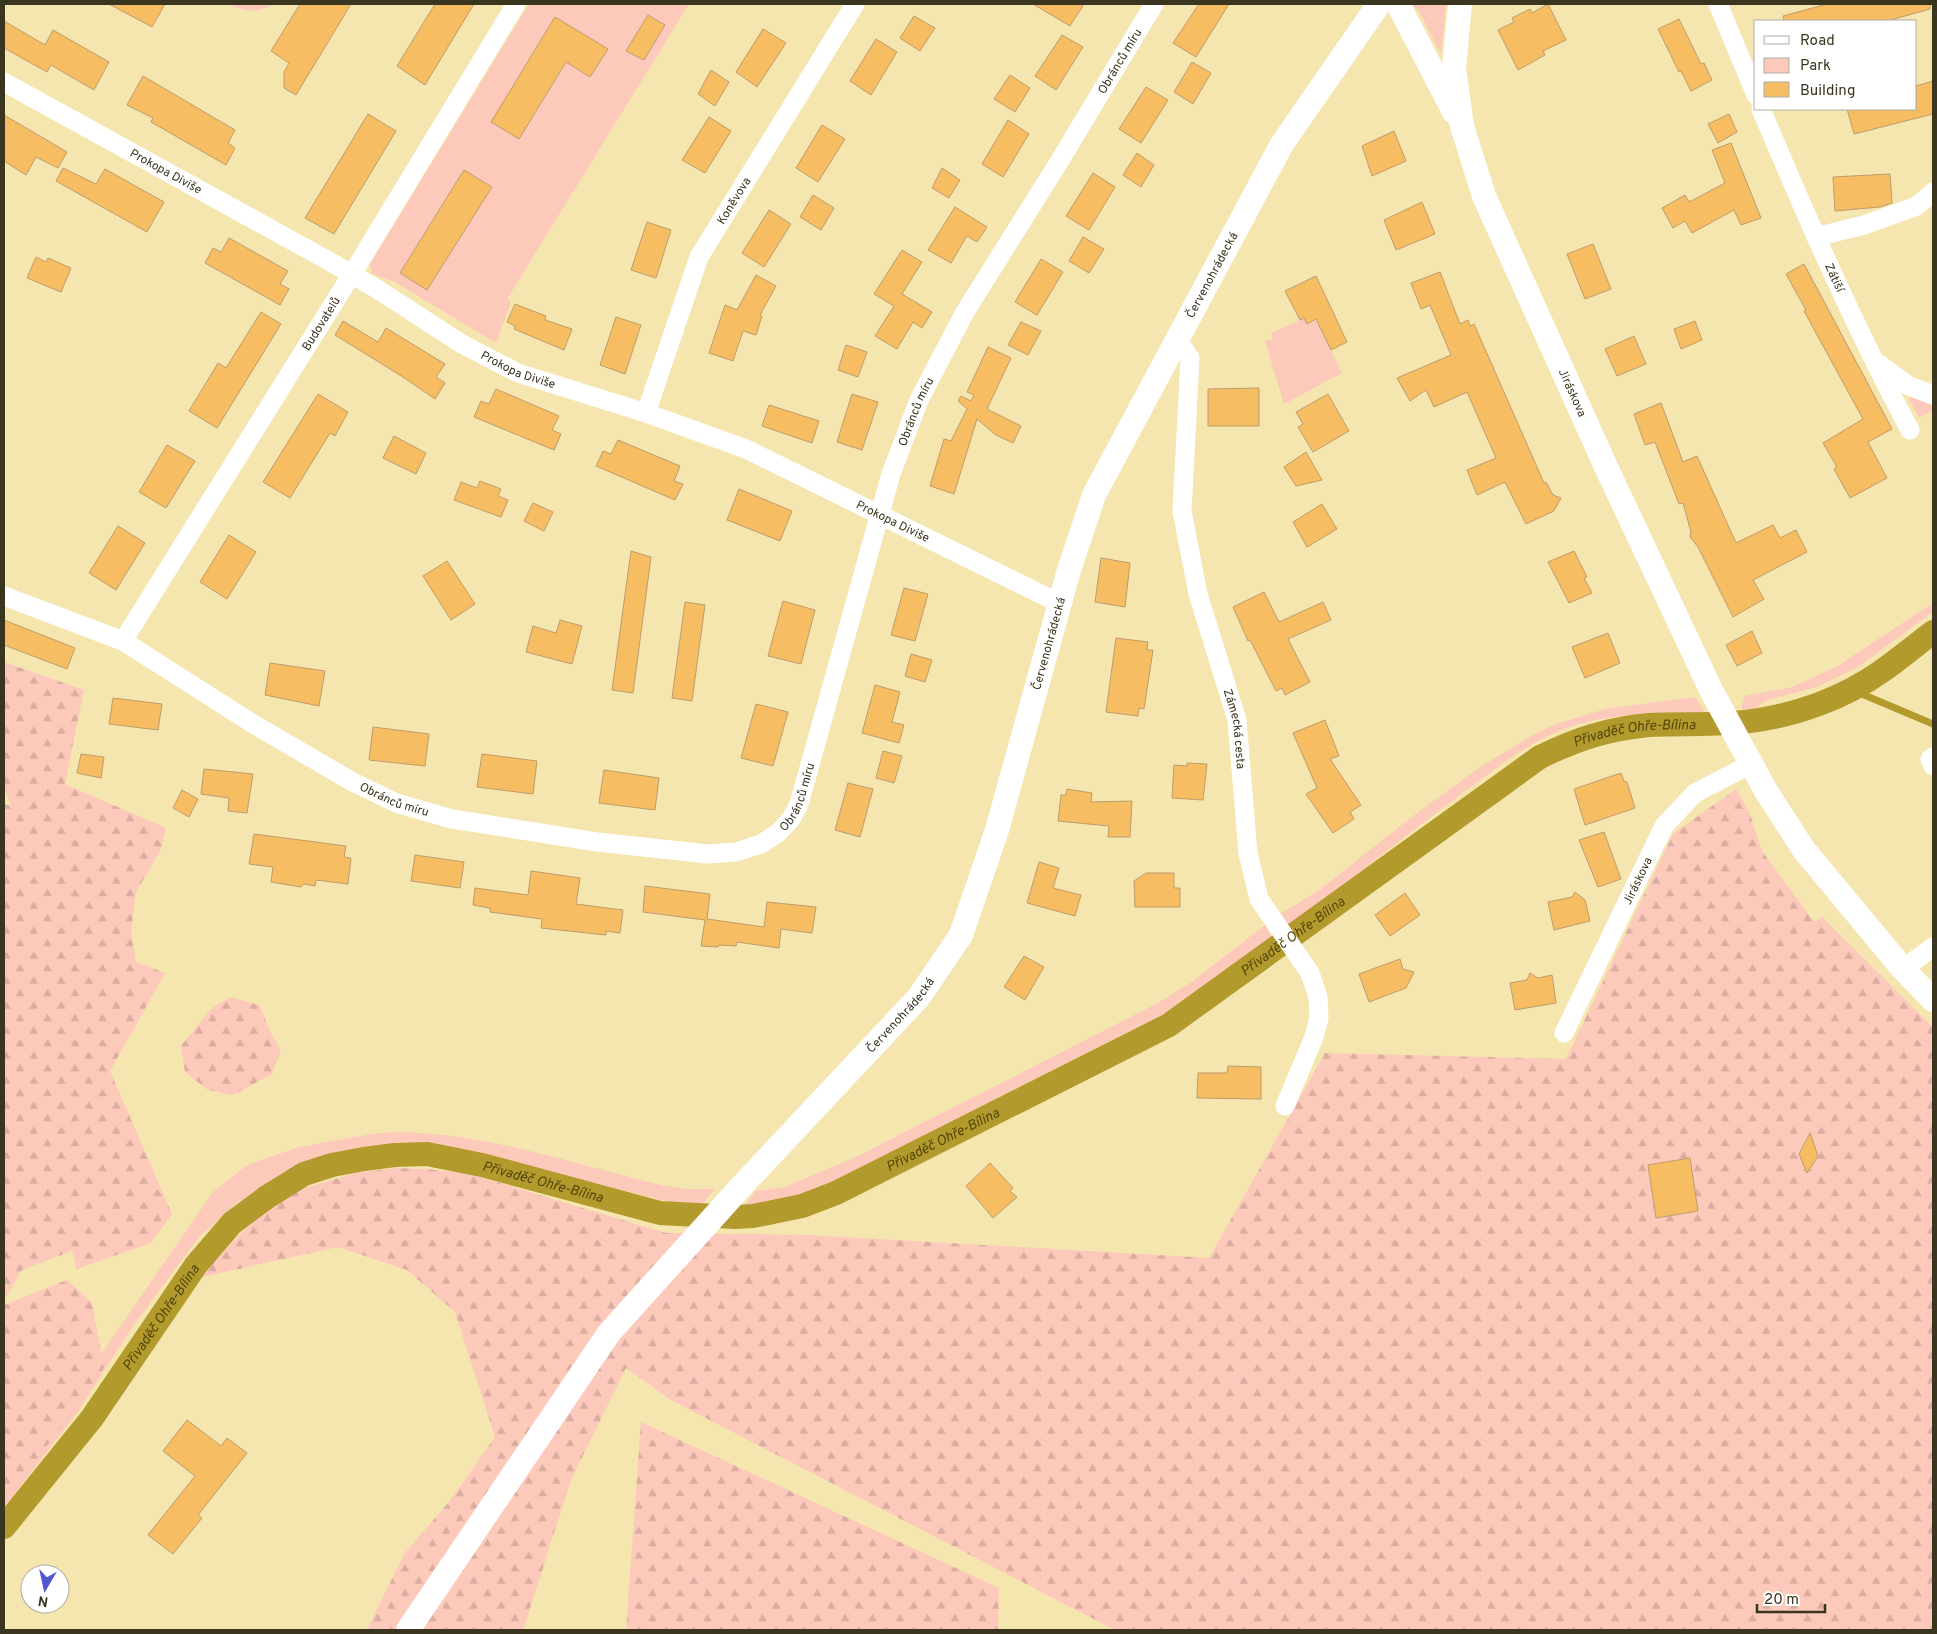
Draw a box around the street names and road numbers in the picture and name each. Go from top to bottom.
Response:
street label: Obránců míru [1095,26,1146,97]
street label: Prokopa Diviše [127,146,204,198]
street label: Koněvova [714,175,755,228]
street label: Červenohrádecká [1183,230,1242,321]
street label: Zátiší [1820,261,1848,296]
street label: Budovatelů [299,294,345,354]
street label: Prokopa Diviše [478,348,557,393]
street label: Jiráskova [1554,367,1589,420]
street label: Obránců míru [895,375,938,449]
street label: Prokopa Diviše [853,497,932,547]
street label: Červenohrádecká [1029,596,1070,692]
street label: Zámecká cesta [1219,687,1248,770]
street label: Obránců míru [776,761,819,835]
street label: Obránců míru [356,779,430,821]
street label: Jiráskova [1620,855,1657,908]
street label: Červenohrádecká [864,975,939,1057]

